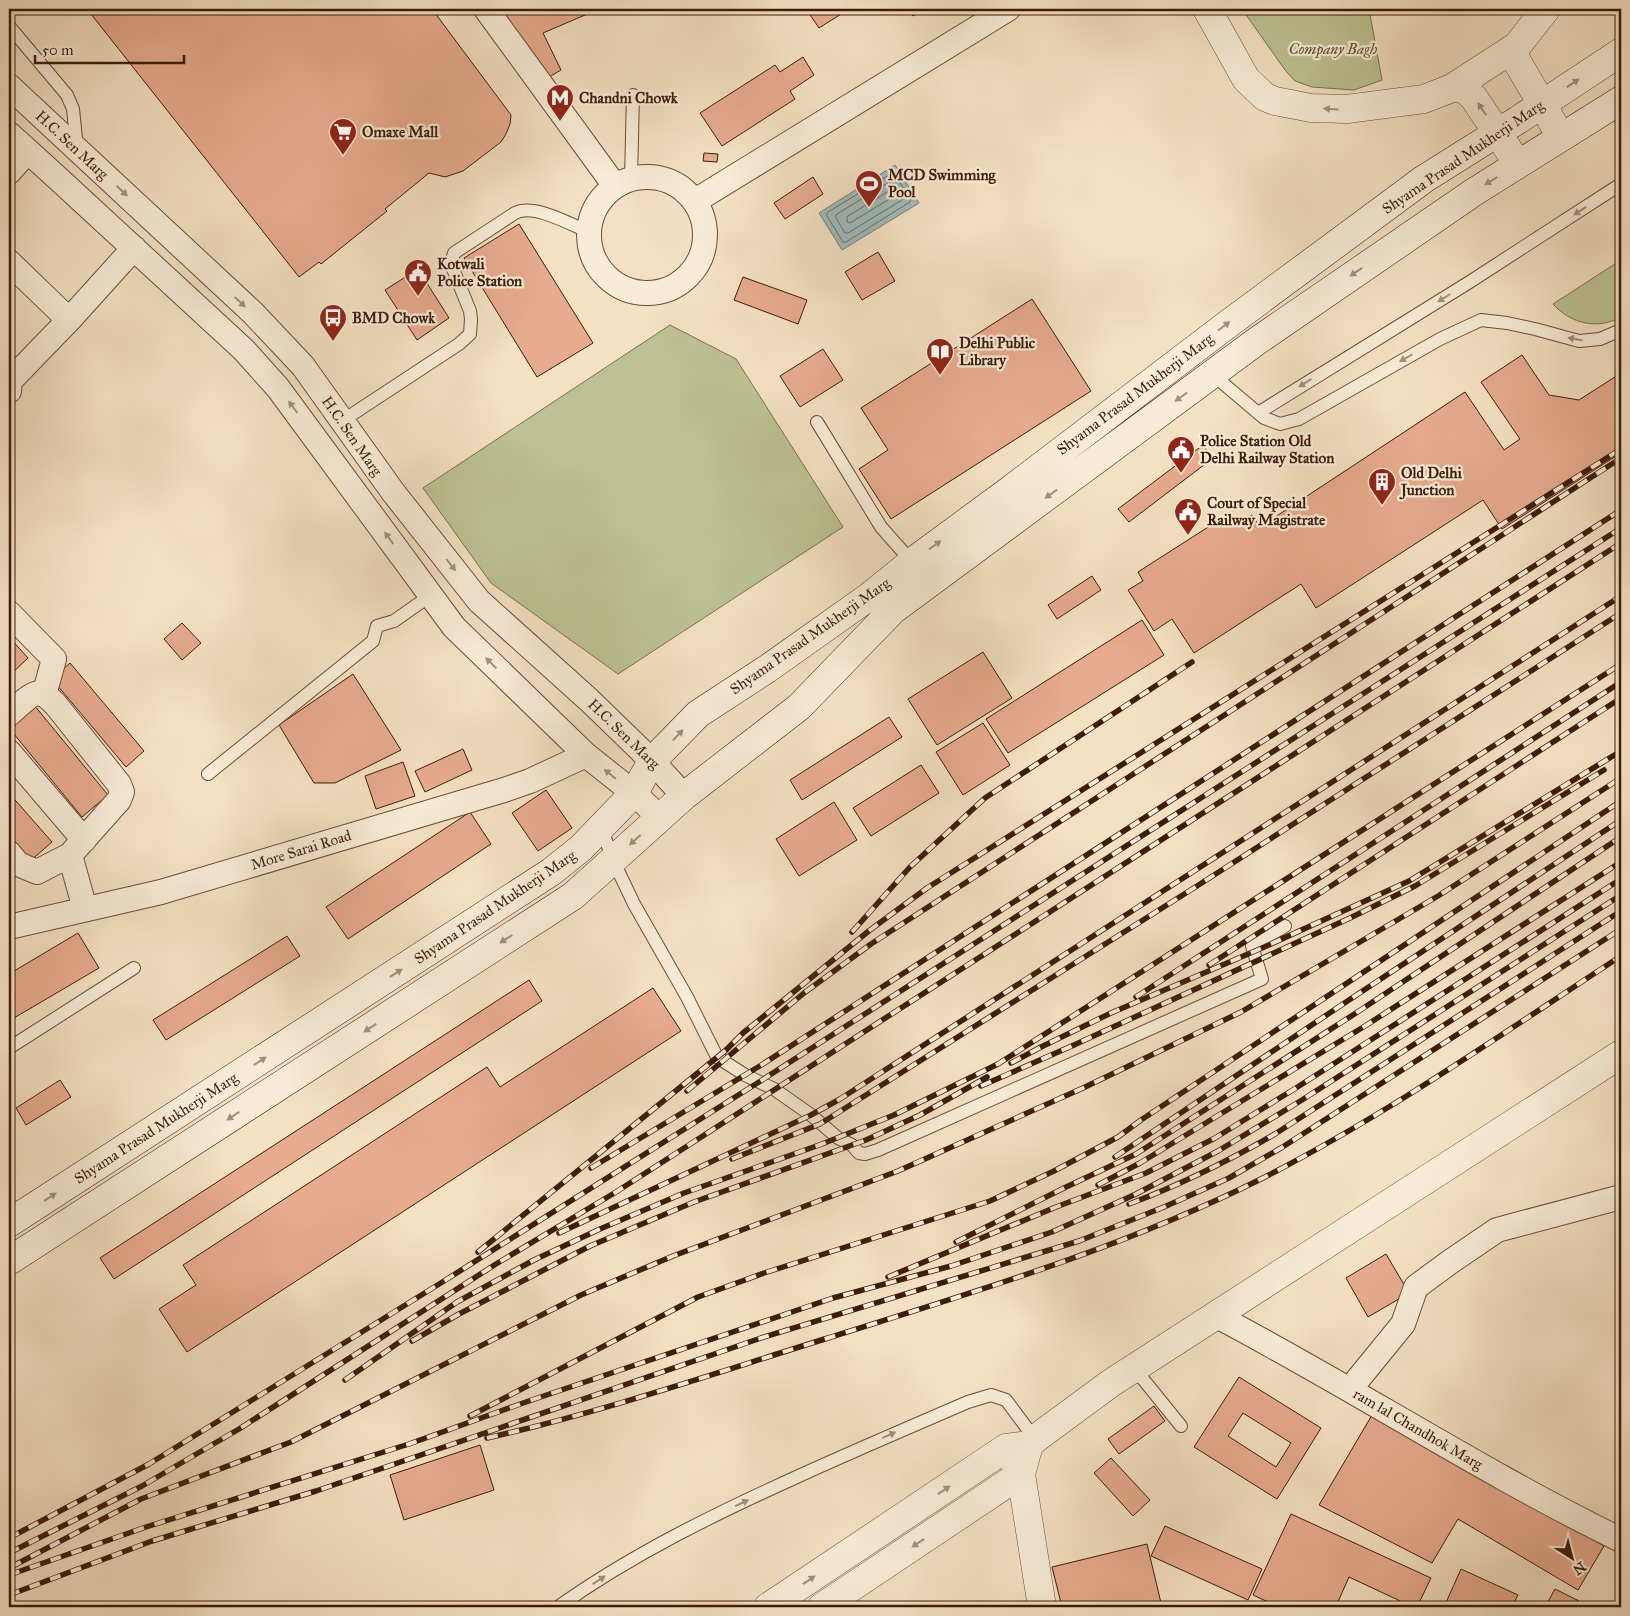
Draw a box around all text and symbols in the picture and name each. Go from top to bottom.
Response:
scale bar [35,32,184,64]
park label: Company Bagh [1289,40,1378,59]
text: 50 m [42,41,74,59]
one-way arrow [1566,78,1579,88]
metro station icon: Chandni Chowk [545,83,575,122]
place label: Chandni Chowk [579,89,679,107]
street label: Shyama Prasad Mukherji Marg [1379,96,1548,218]
one-way arrow [1477,102,1487,116]
one-way arrow [1323,104,1339,112]
street label: H.C. Sen Marg [32,107,113,184]
supermarket icon: Omaxe Mall [328,117,358,156]
place label: Omaxe Mall [362,123,439,141]
place label: MCD Swimming Pool [888,166,997,201]
sports icon: MCD Swimming Pool [854,169,884,208]
one-way arrow [1484,177,1498,186]
one-way arrow [115,185,127,197]
one-way arrow [1574,206,1587,215]
place label: Kotwali Police Station [437,255,523,290]
public building icon: Kotwali Police Station [403,258,433,297]
one-way arrow [1350,267,1363,277]
one-way arrow [1437,294,1450,303]
one-way arrow [234,296,246,308]
bus stop icon: BMD Chowk [318,303,348,342]
place label: BMD Chowk [352,309,436,327]
one-way arrow [1217,321,1230,332]
street label: Shyama Prasad Mukherji Marg [1053,329,1218,459]
place label: Delhi Public Library [959,334,1036,370]
one-way arrow [1566,334,1582,342]
library icon: Delhi Public Library [925,337,955,376]
one-way arrow [1400,353,1413,362]
one-way arrow [1299,379,1312,388]
one-way arrow [1174,392,1188,402]
street label: H.C. Sen Marg [318,393,387,480]
one-way arrow [288,400,298,414]
place label: Police Station Old Delhi Railway Station [1200,432,1335,468]
public building icon: Police Station Old Delhi Railway Station [1166,435,1196,474]
place label: Old Delhi Junction [1399,464,1463,500]
building icon: Old Delhi Junction [1367,467,1397,506]
one-way arrow [1045,488,1058,499]
place label: Court of Special Railway Magistrate [1207,494,1326,530]
public building icon: Court of Special Railway Magistrate [1173,497,1203,536]
one-way arrow [384,531,394,545]
one-way arrow [928,540,942,550]
one-way arrow [445,558,456,571]
street label: Shyama Prasad Mukherji Marg [727,573,894,698]
one-way arrow [486,657,498,669]
street label: H.C. Sen Marg [584,695,664,773]
one-way arrow [672,729,684,741]
one-way arrow [604,768,617,779]
street label: More Sarai Road [249,826,354,874]
one-way arrow [628,835,641,846]
street label: Shyama Prasad Mukherji Marg [411,846,580,968]
one-way arrow [500,934,513,944]
one-way arrow [389,968,403,977]
one-way arrow [363,1023,376,1032]
one-way arrow [253,1056,266,1066]
street label: Shyama Prasad Mukherji Marg [71,1068,242,1188]
one-way arrow [227,1111,240,1121]
one-way arrow [43,1192,56,1201]
street label: ram lal Chandhok Marg [1350,1385,1487,1474]
one-way arrow [882,1431,896,1439]
one-way arrow [937,1485,951,1494]
one-way arrow [735,1498,749,1506]
north arrow [1548,1534,1598,1584]
one-way arrow [912,1538,925,1548]
text: N [1569,1558,1589,1579]
one-way arrow [802,1575,816,1585]
one-way arrow [592,1576,606,1585]

